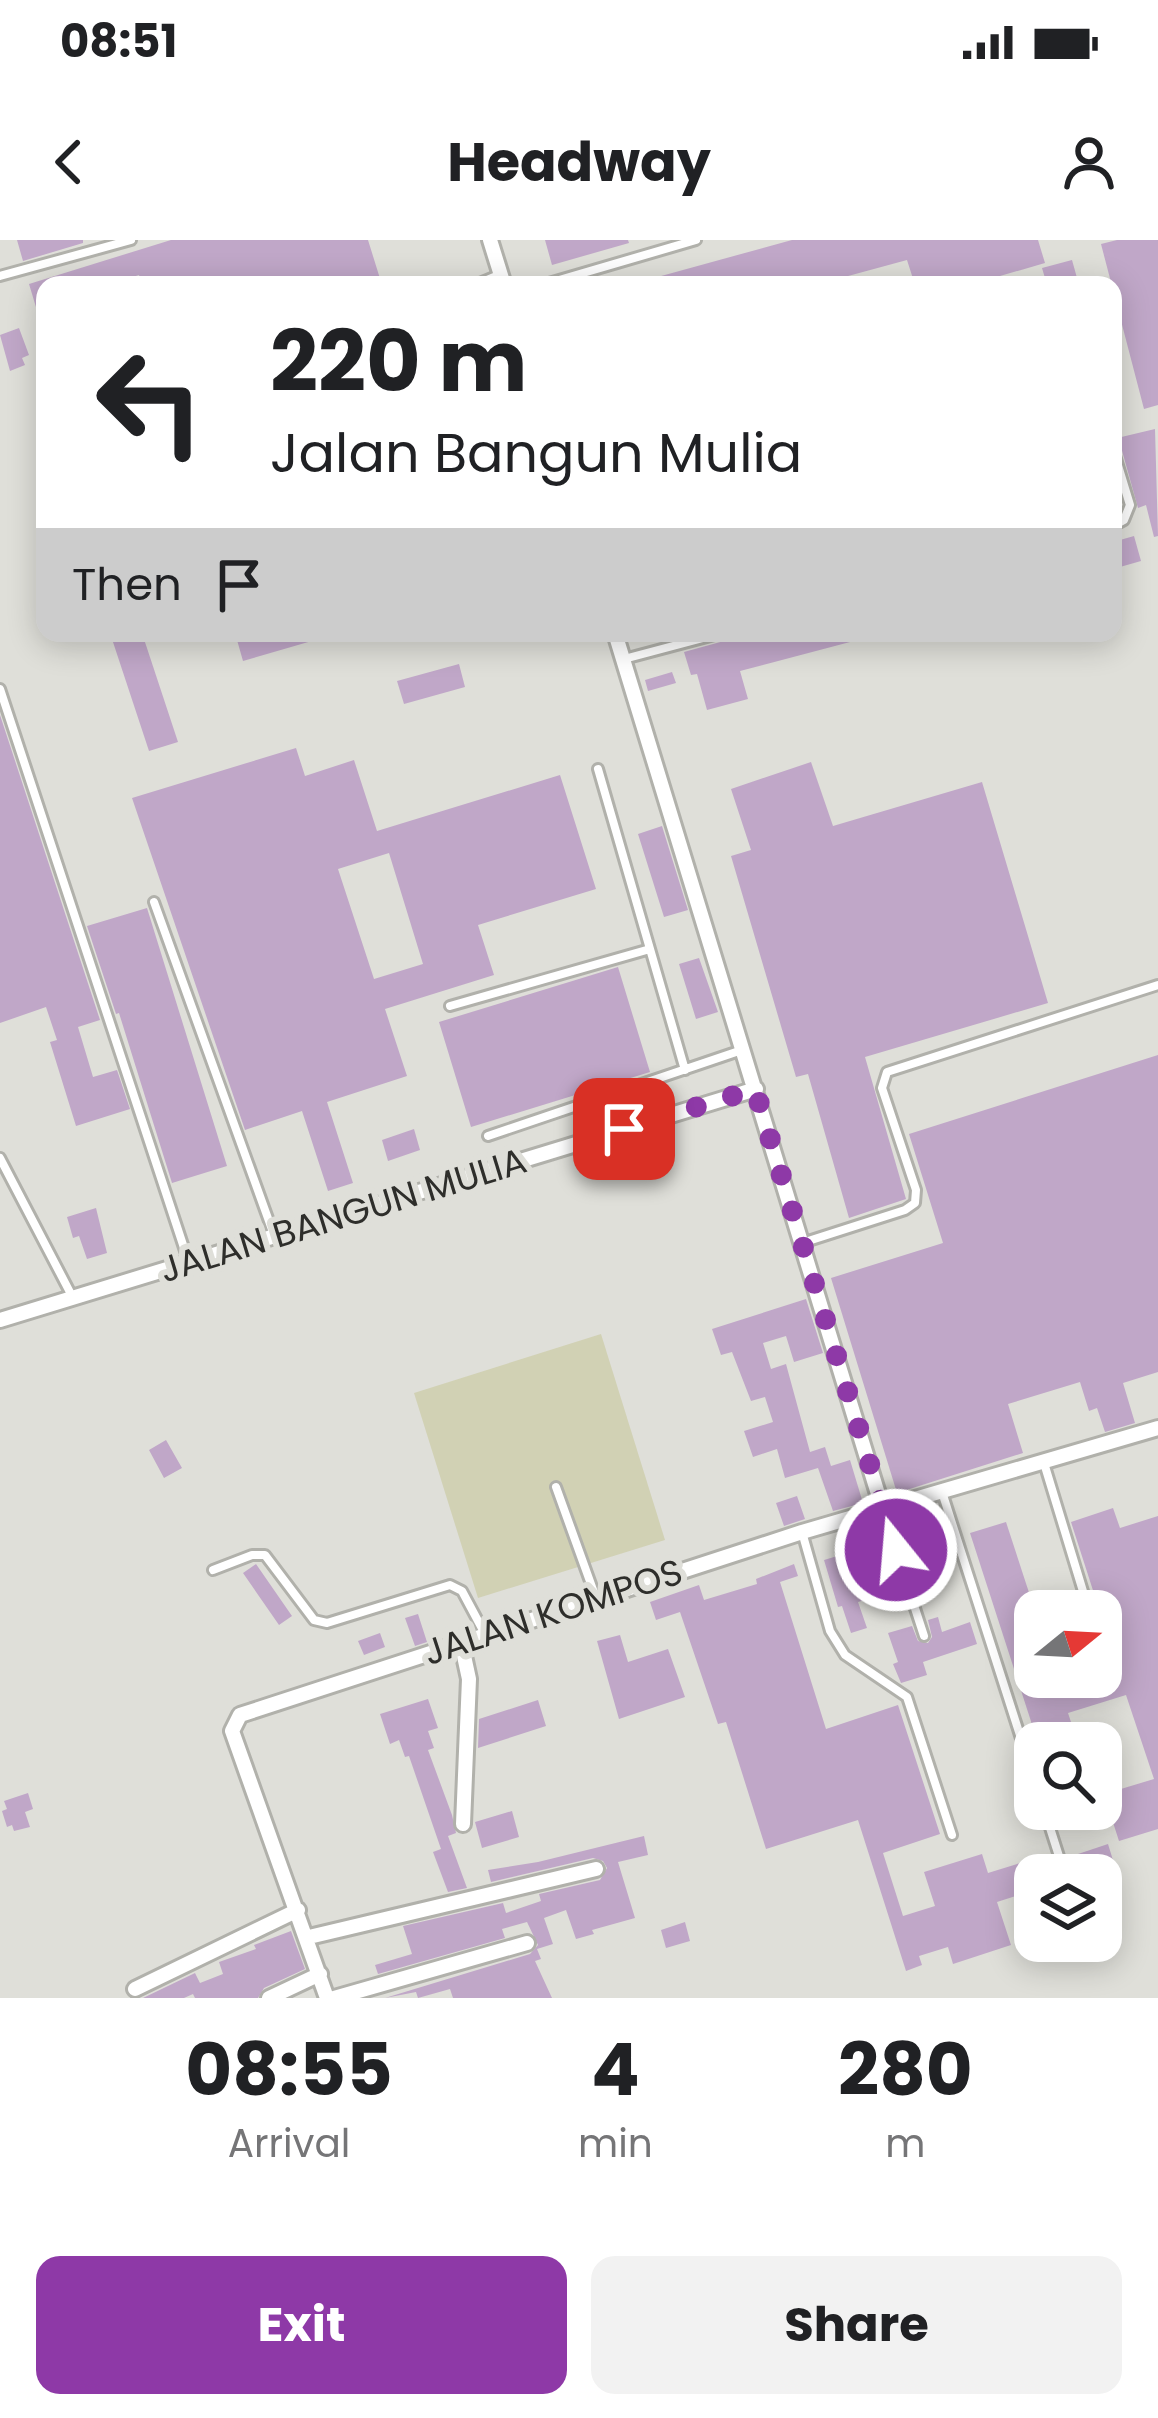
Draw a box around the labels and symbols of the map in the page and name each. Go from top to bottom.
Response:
pin [573,1078,675,1180]
street label: JALAN BANGUN MULIA [153,1135,533,1295]
position arrow [833,1487,959,1613]
street label: JALAN KOMPOS [417,1546,689,1678]
north arrow [1014,1590,1122,1698]

